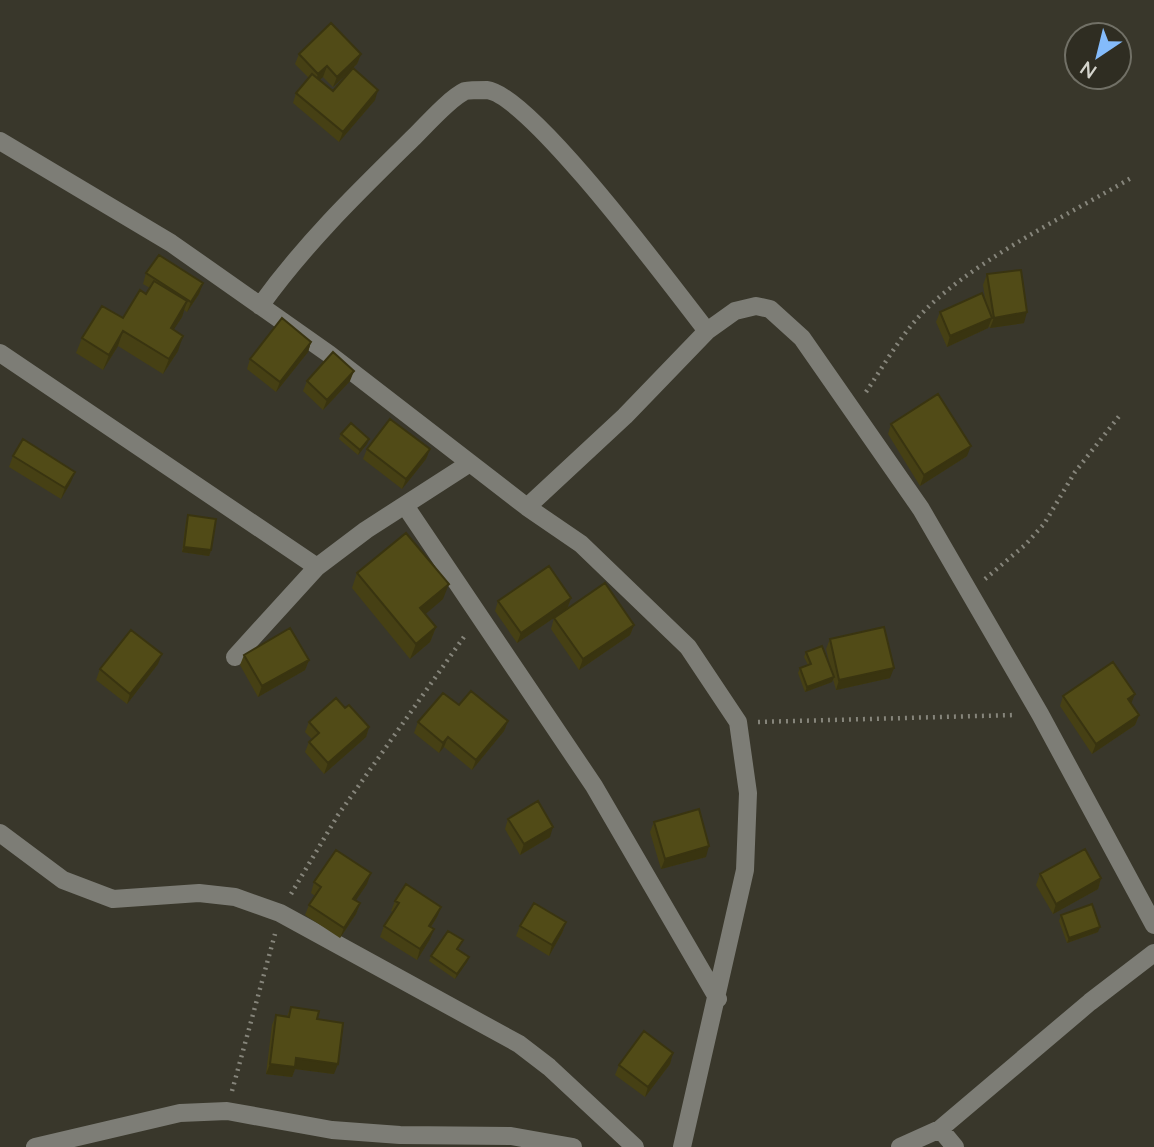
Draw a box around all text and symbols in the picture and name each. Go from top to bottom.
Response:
north arrow [1063,21,1133,91]
text: N [1075,57,1101,84]

